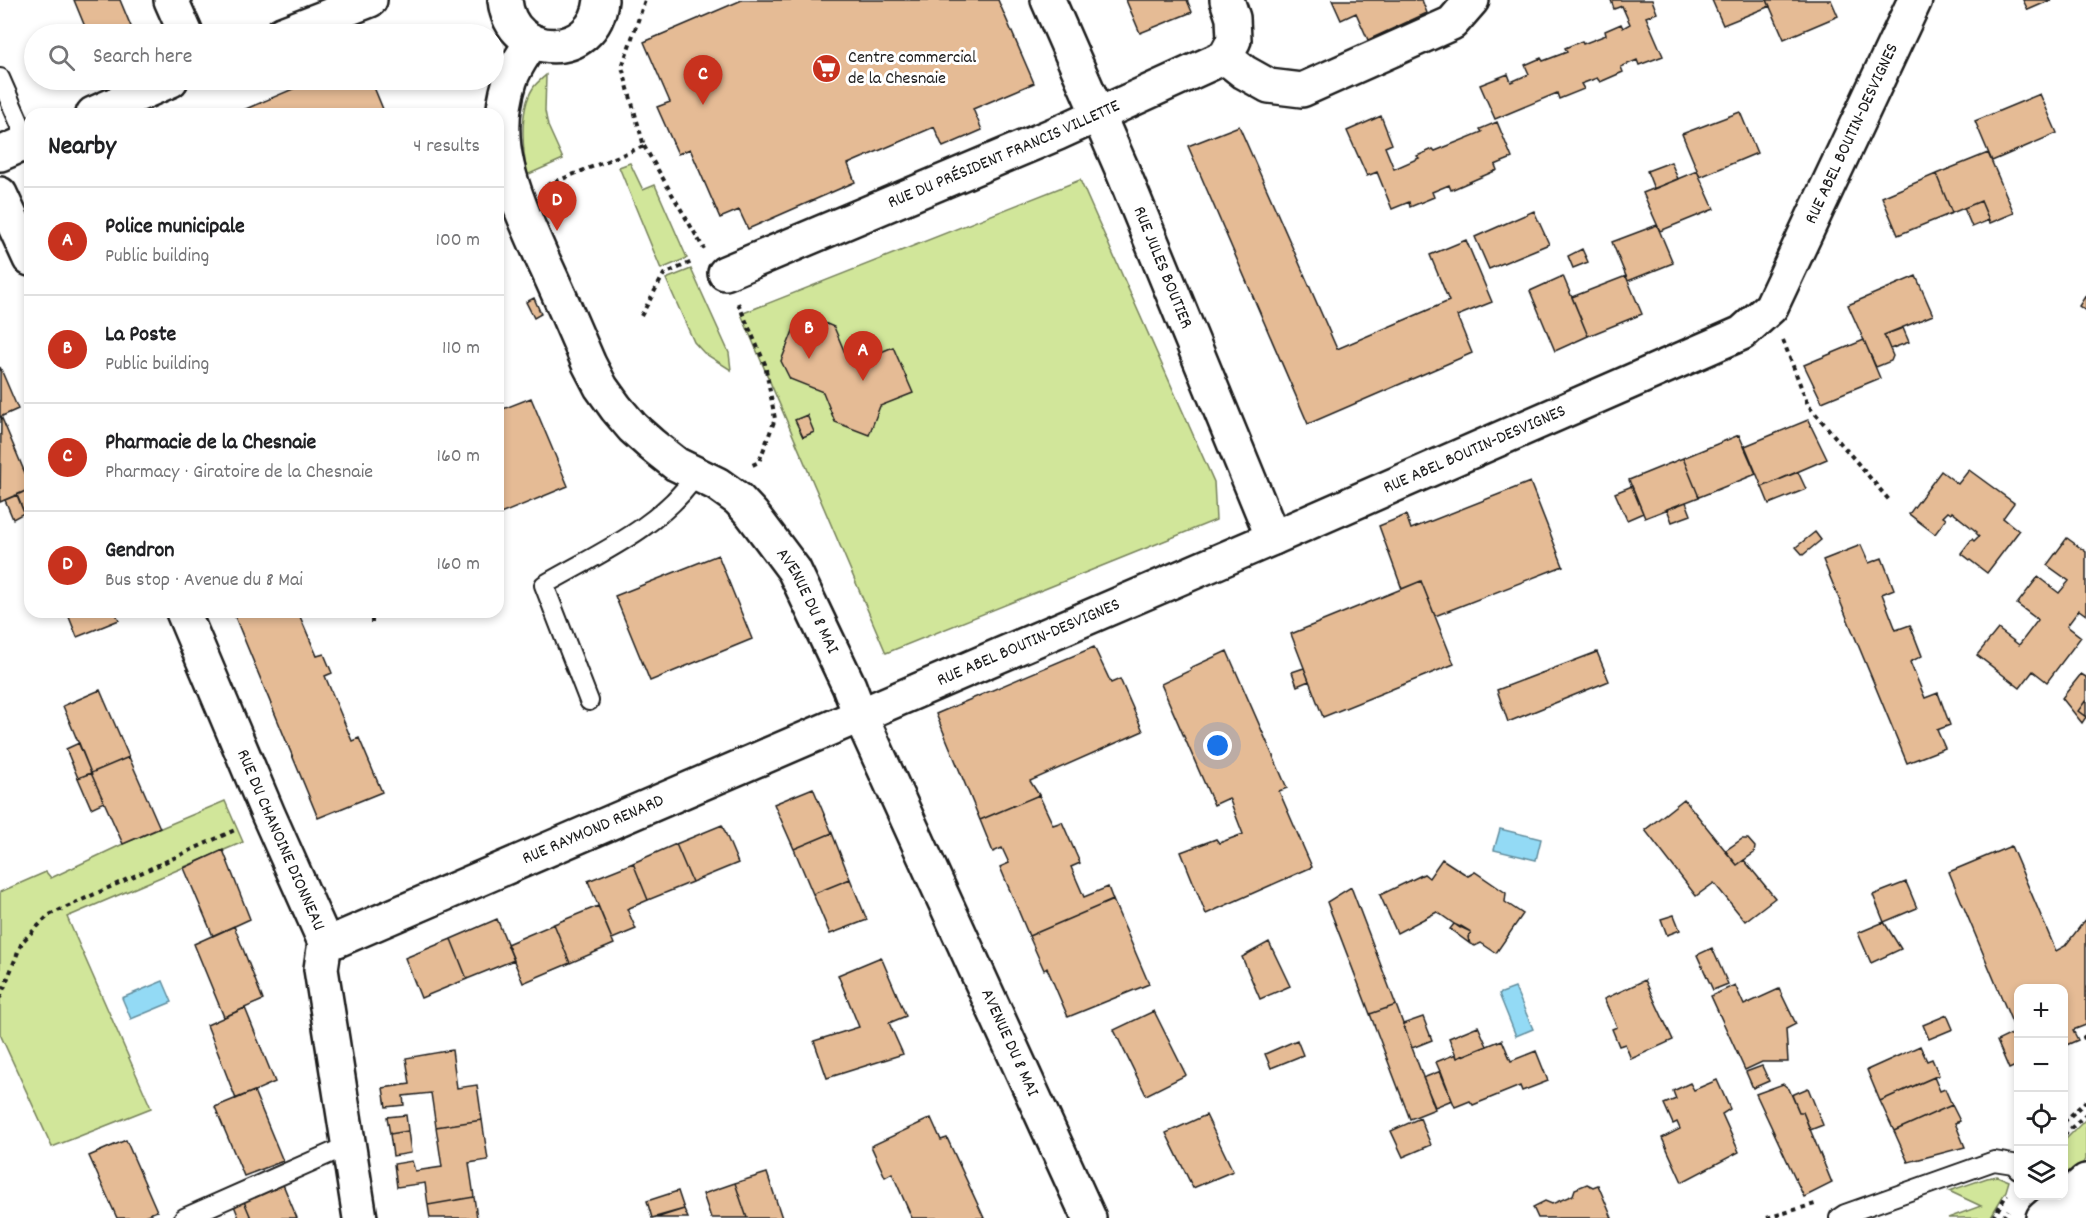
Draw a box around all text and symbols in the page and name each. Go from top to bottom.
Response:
search box [24,24,504,90]
street label: RUE ABEL BOUTIN-DESVIGNES [1799,39,1905,228]
icon: search [45,41,78,74]
text: Search here [93,42,192,73]
place label: Centre commercial de la Chesnaie [848,46,977,92]
supermarket icon: Centre commercial de la Chesnaie [811,52,843,84]
pin: C [684,56,722,105]
street label: RUE DU PRÉSIDENT FRANCIS VILLETTE [884,94,1124,216]
text: Nearby [48,129,116,166]
text: 4 results [413,133,480,161]
pin: D [538,182,576,231]
street label: RUE JULES BOUTIER [1126,203,1198,333]
text: Police municipale [105,212,245,243]
text: A [62,227,73,255]
text: 100 m [436,227,480,255]
text: Public building [105,243,209,271]
pin: B [790,310,828,359]
text: La Poste [105,320,176,351]
pin: A [844,332,882,381]
text: B [63,335,72,363]
text: 110 m [442,335,480,363]
text: Public building [105,351,209,379]
street label: RUE ABEL BOUTIN-DESVIGNES [1379,399,1570,501]
text: Pharmacie de la Chesnaie [105,428,316,459]
text: C [63,443,72,471]
text: 160 m [437,443,480,471]
text: Pharmacy · Giratoire de la Chesnaie [105,459,373,487]
text: Gendron [105,536,174,567]
street label: AVENUE DU 8 MAI [769,543,845,659]
text: D [62,551,73,579]
text: 160 m [437,551,480,579]
text: Bus stop · Avenue du 8 Mai [105,567,303,595]
street label: RUE ABEL BOUTIN-DESVIGNES [933,593,1124,693]
your location [1203,731,1232,760]
street label: RUE DU CHANOINE DIONNEAU [230,746,331,935]
street label: RUE RAYMOND RENARD [518,788,668,871]
map controls [2014,984,2068,1200]
button: + [2014,984,2068,1038]
street label: AVENUE DU 8 MAI [974,985,1045,1101]
button: − [2014,1038,2068,1092]
button: locate [2014,1092,2068,1146]
button: layers [2014,1146,2068,1200]

